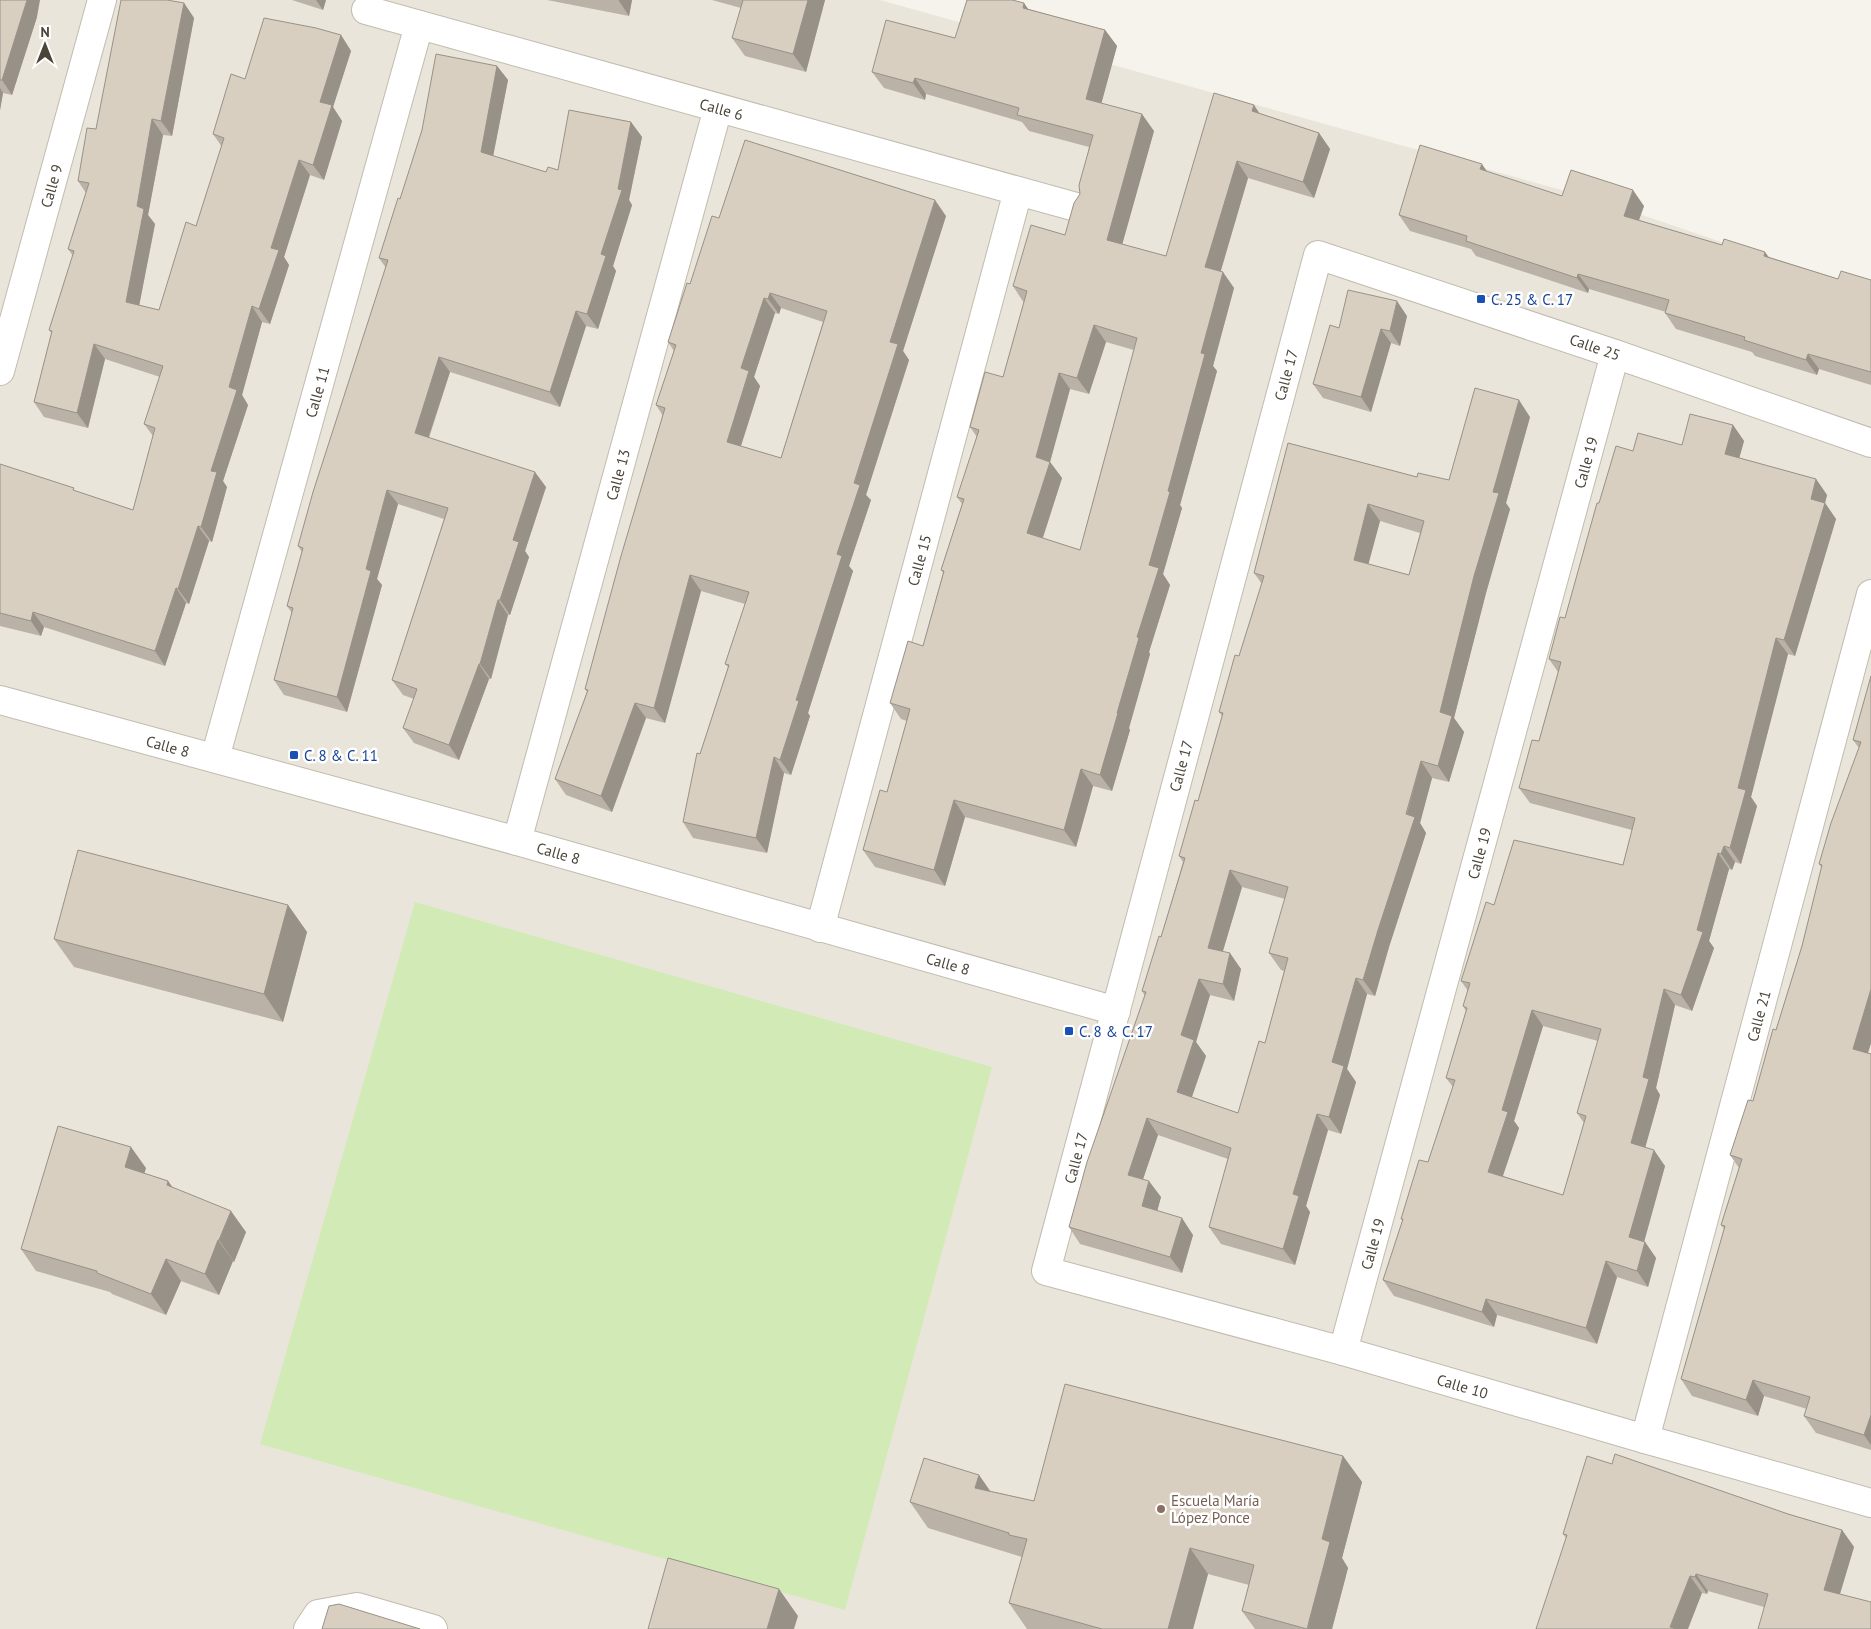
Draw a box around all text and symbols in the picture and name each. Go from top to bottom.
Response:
north arrow [20,20,70,70]
text: N [40,23,50,41]
street label: Calle 6 [698,94,745,124]
street label: Calle 9 [36,162,66,210]
place label: C. 25 & C. 17 [1491,290,1573,309]
marker: C. 25 & C. 17 [1475,293,1487,305]
street label: Calle 25 [1567,329,1623,365]
street label: Calle 17 [1270,347,1302,403]
street label: Calle 11 [301,364,333,420]
street label: Calle 19 [1569,435,1601,490]
street label: Calle 13 [601,447,634,502]
street label: Calle 15 [903,532,935,588]
street label: Calle 8 [144,731,192,761]
street label: Calle 17 [1165,738,1197,794]
place label: C. 8 & C. 11 [304,746,378,765]
marker: C. 8 & C. 11 [288,749,300,761]
street label: Calle 19 [1463,825,1495,881]
street label: Calle 8 [535,838,582,868]
street label: Calle 8 [924,948,972,979]
street label: Calle 21 [1742,988,1774,1044]
place label: C. 8 & C. 17 [1079,1022,1153,1041]
marker: C. 8 & C. 17 [1063,1025,1075,1037]
street label: Calle 17 [1060,1130,1092,1186]
street label: Calle 19 [1356,1216,1388,1272]
street label: Calle 10 [1435,1369,1490,1402]
place label: Escuela María López Ponce [1171,1491,1260,1527]
marker: Escuela María López Ponce [1155,1503,1167,1515]

